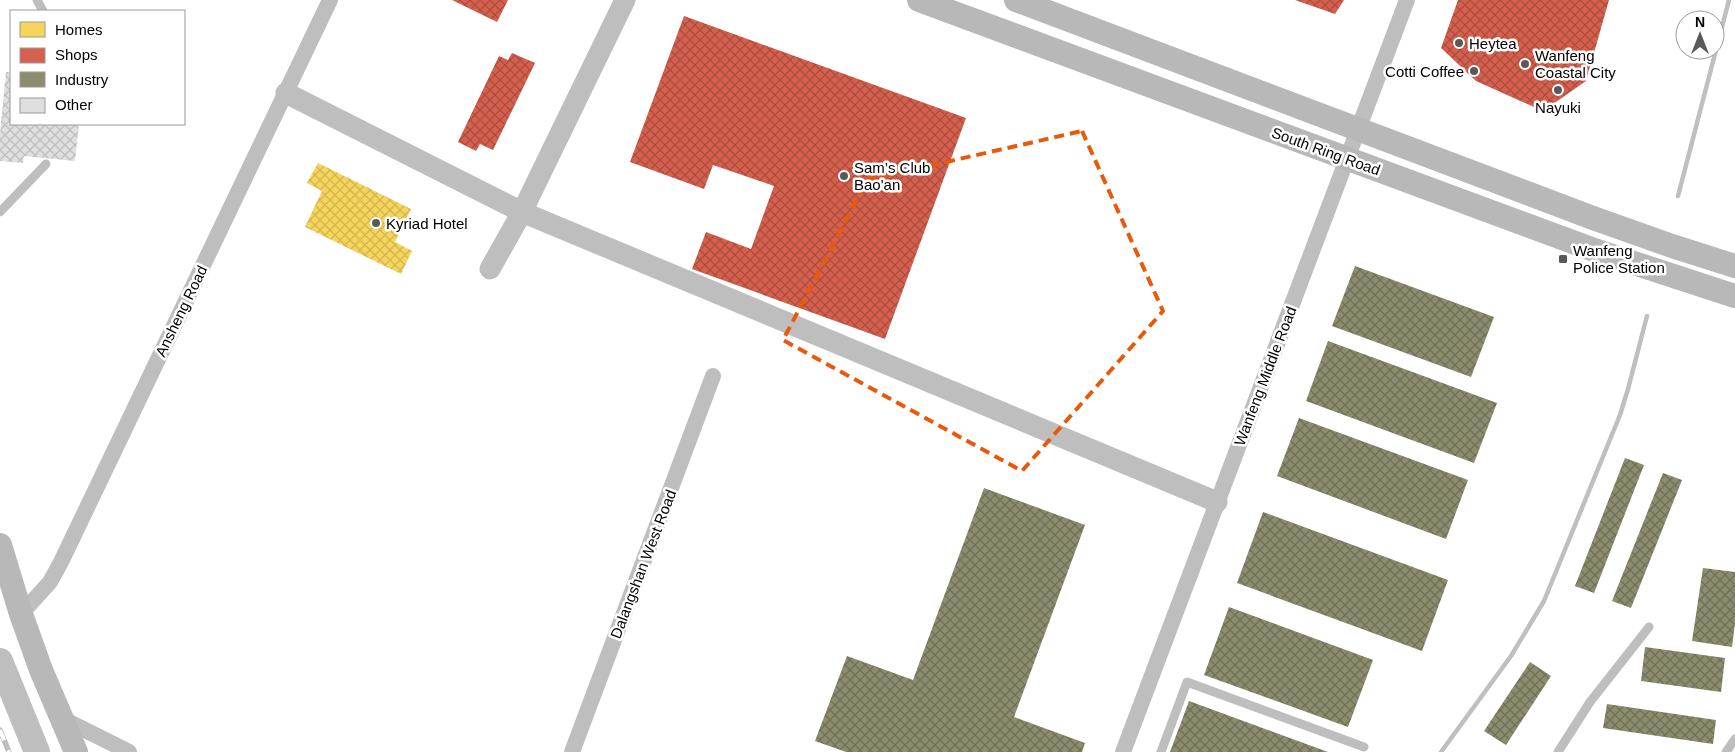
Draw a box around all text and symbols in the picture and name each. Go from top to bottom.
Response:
legend [10,10,185,125]
north arrow [1675,10,1725,60]
text: N [1695,14,1705,30]
text: Homes [55,21,103,38]
place label: Heytea [1469,35,1517,52]
marker: Heytea [1453,37,1465,49]
text: Shops [55,46,98,63]
place label: Wanfeng Coastal City [1535,47,1616,81]
marker: Wanfeng Coastal City [1519,58,1531,70]
place label: Cotti Coffee [1385,63,1464,80]
marker: Cotti Coffee [1468,65,1480,77]
text: Industry [55,71,109,88]
marker: Nayuki [1552,84,1564,96]
text: Other [55,96,93,113]
place label: Nayuki [1535,99,1581,116]
street label: South Ring Road [1269,123,1383,179]
place label: Sam’s Club Bao'an [854,159,930,193]
marker: Sam’s Club Bao'an [838,170,850,182]
place label: Kyriad Hotel [386,215,468,232]
marker: Kyriad Hotel [370,217,382,229]
place label: Wanfeng Police Station [1573,242,1665,276]
marker: Wanfeng Police Station [1557,253,1569,265]
street label: Ansheng Road [152,263,210,359]
street label: Wanfeng Middle Road [1231,304,1299,448]
street label: Dalangshan West Road [607,487,679,641]

